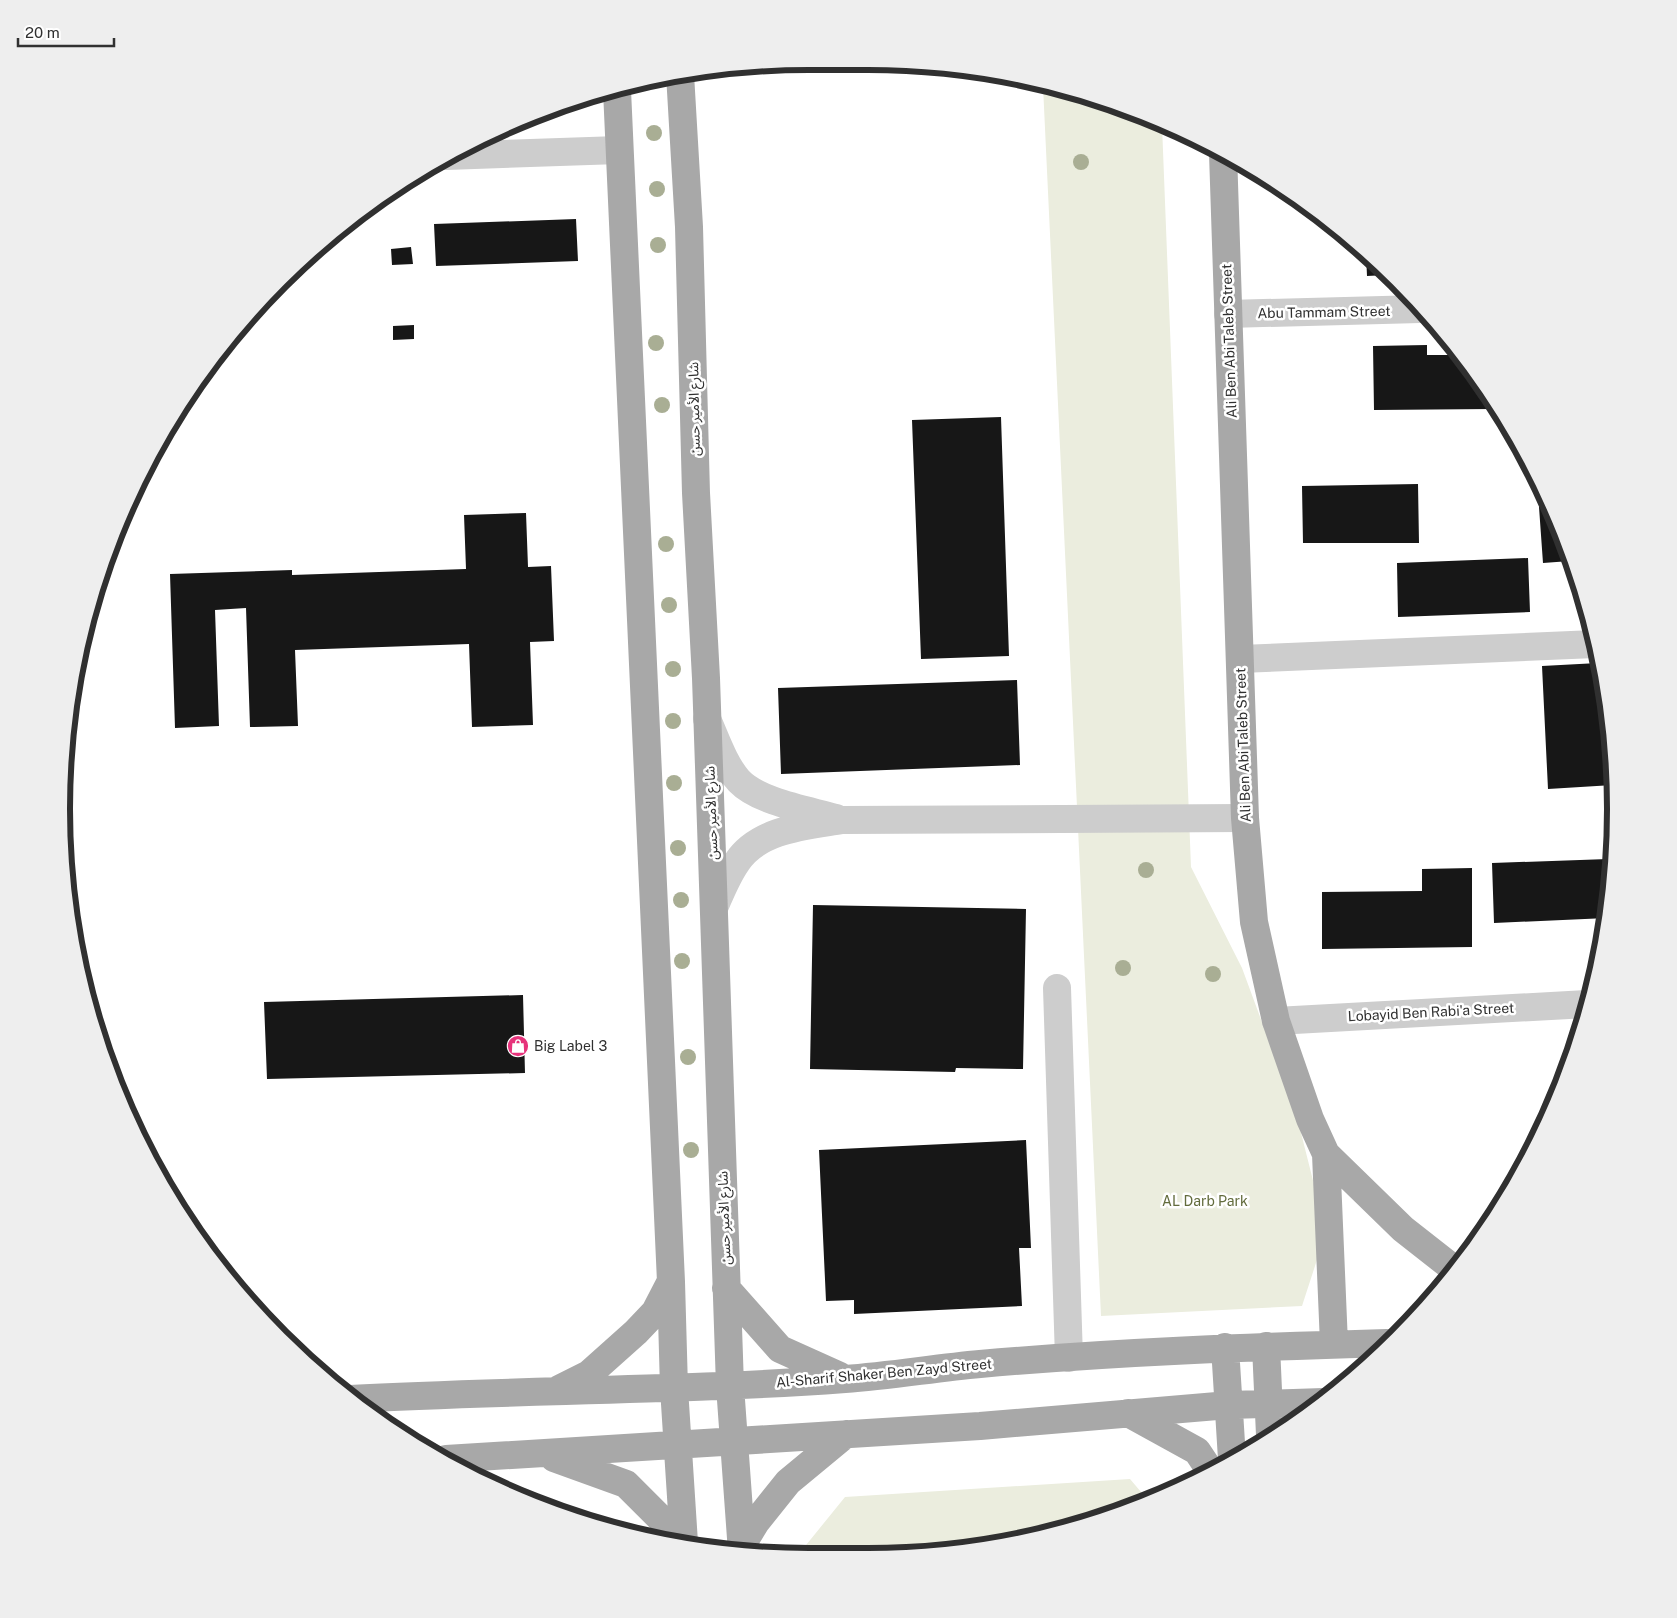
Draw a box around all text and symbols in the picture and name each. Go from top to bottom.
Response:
scale bar [18,15,114,47]
text: 20 m [25,24,60,41]
street label: Ali Ben Abi Taleb Street [1218,263,1240,419]
street label: Abu Tammam Street [1257,303,1391,321]
street label: شارع الأمير حسن [685,362,706,456]
street label: Ali Ben Abi Taleb Street [1232,667,1254,823]
street label: شارع الأمير حسن [701,766,724,860]
street label: Lobayid Ben Rabi'a Street [1347,1000,1515,1024]
shop icon: Big Label 3 [506,1034,530,1058]
place label: Big Label 3 [534,1038,607,1054]
street label: شارع الأمير حسن [714,1171,737,1265]
park label: AL Darb Park [1162,1193,1248,1209]
street label: Al-Sharif Shaker Ben Zayd Street [775,1356,993,1390]

